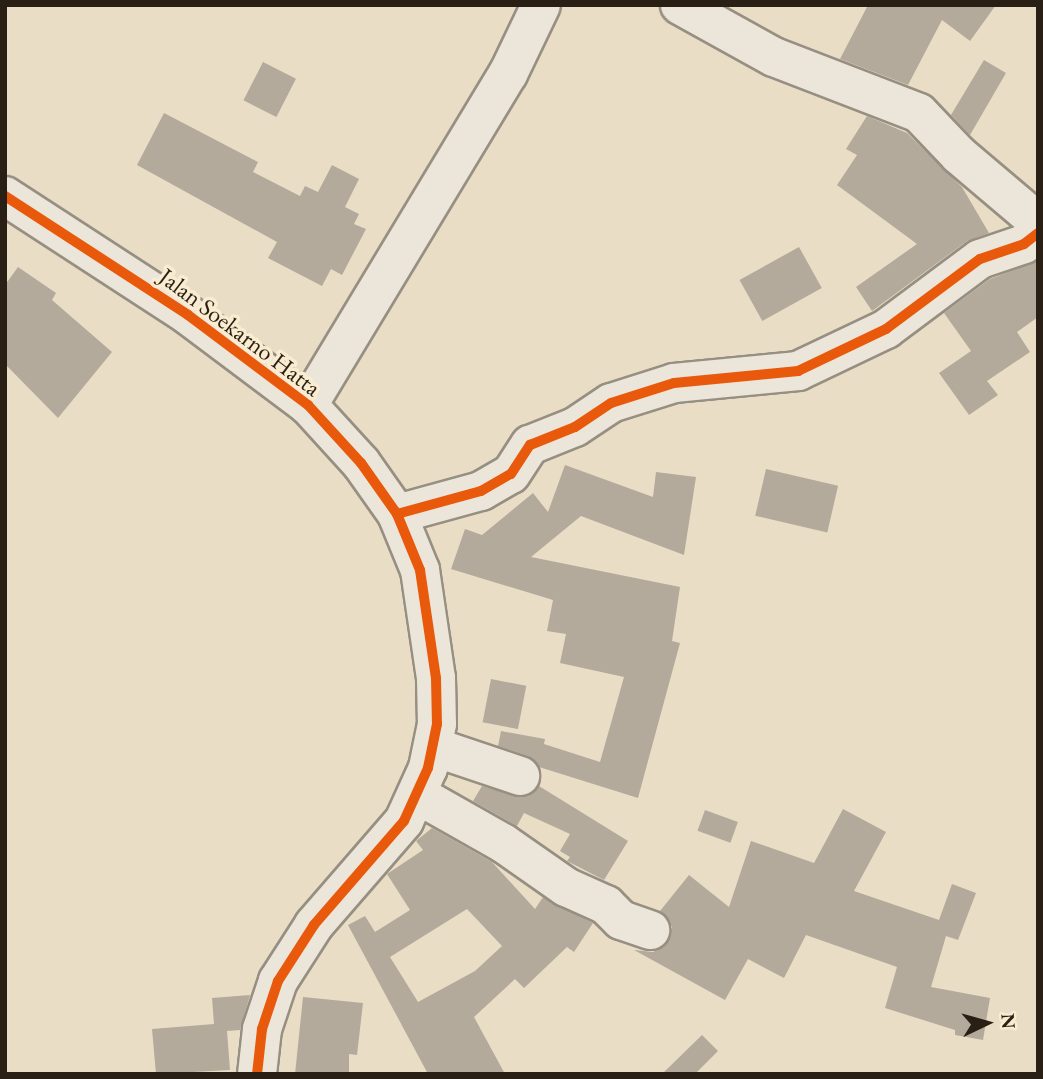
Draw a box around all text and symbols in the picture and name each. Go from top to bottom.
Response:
street label: Jalan Soekarno Hatta [154,262,326,402]
north arrow [952,988,1022,1058]
text: N [995,1012,1022,1030]

